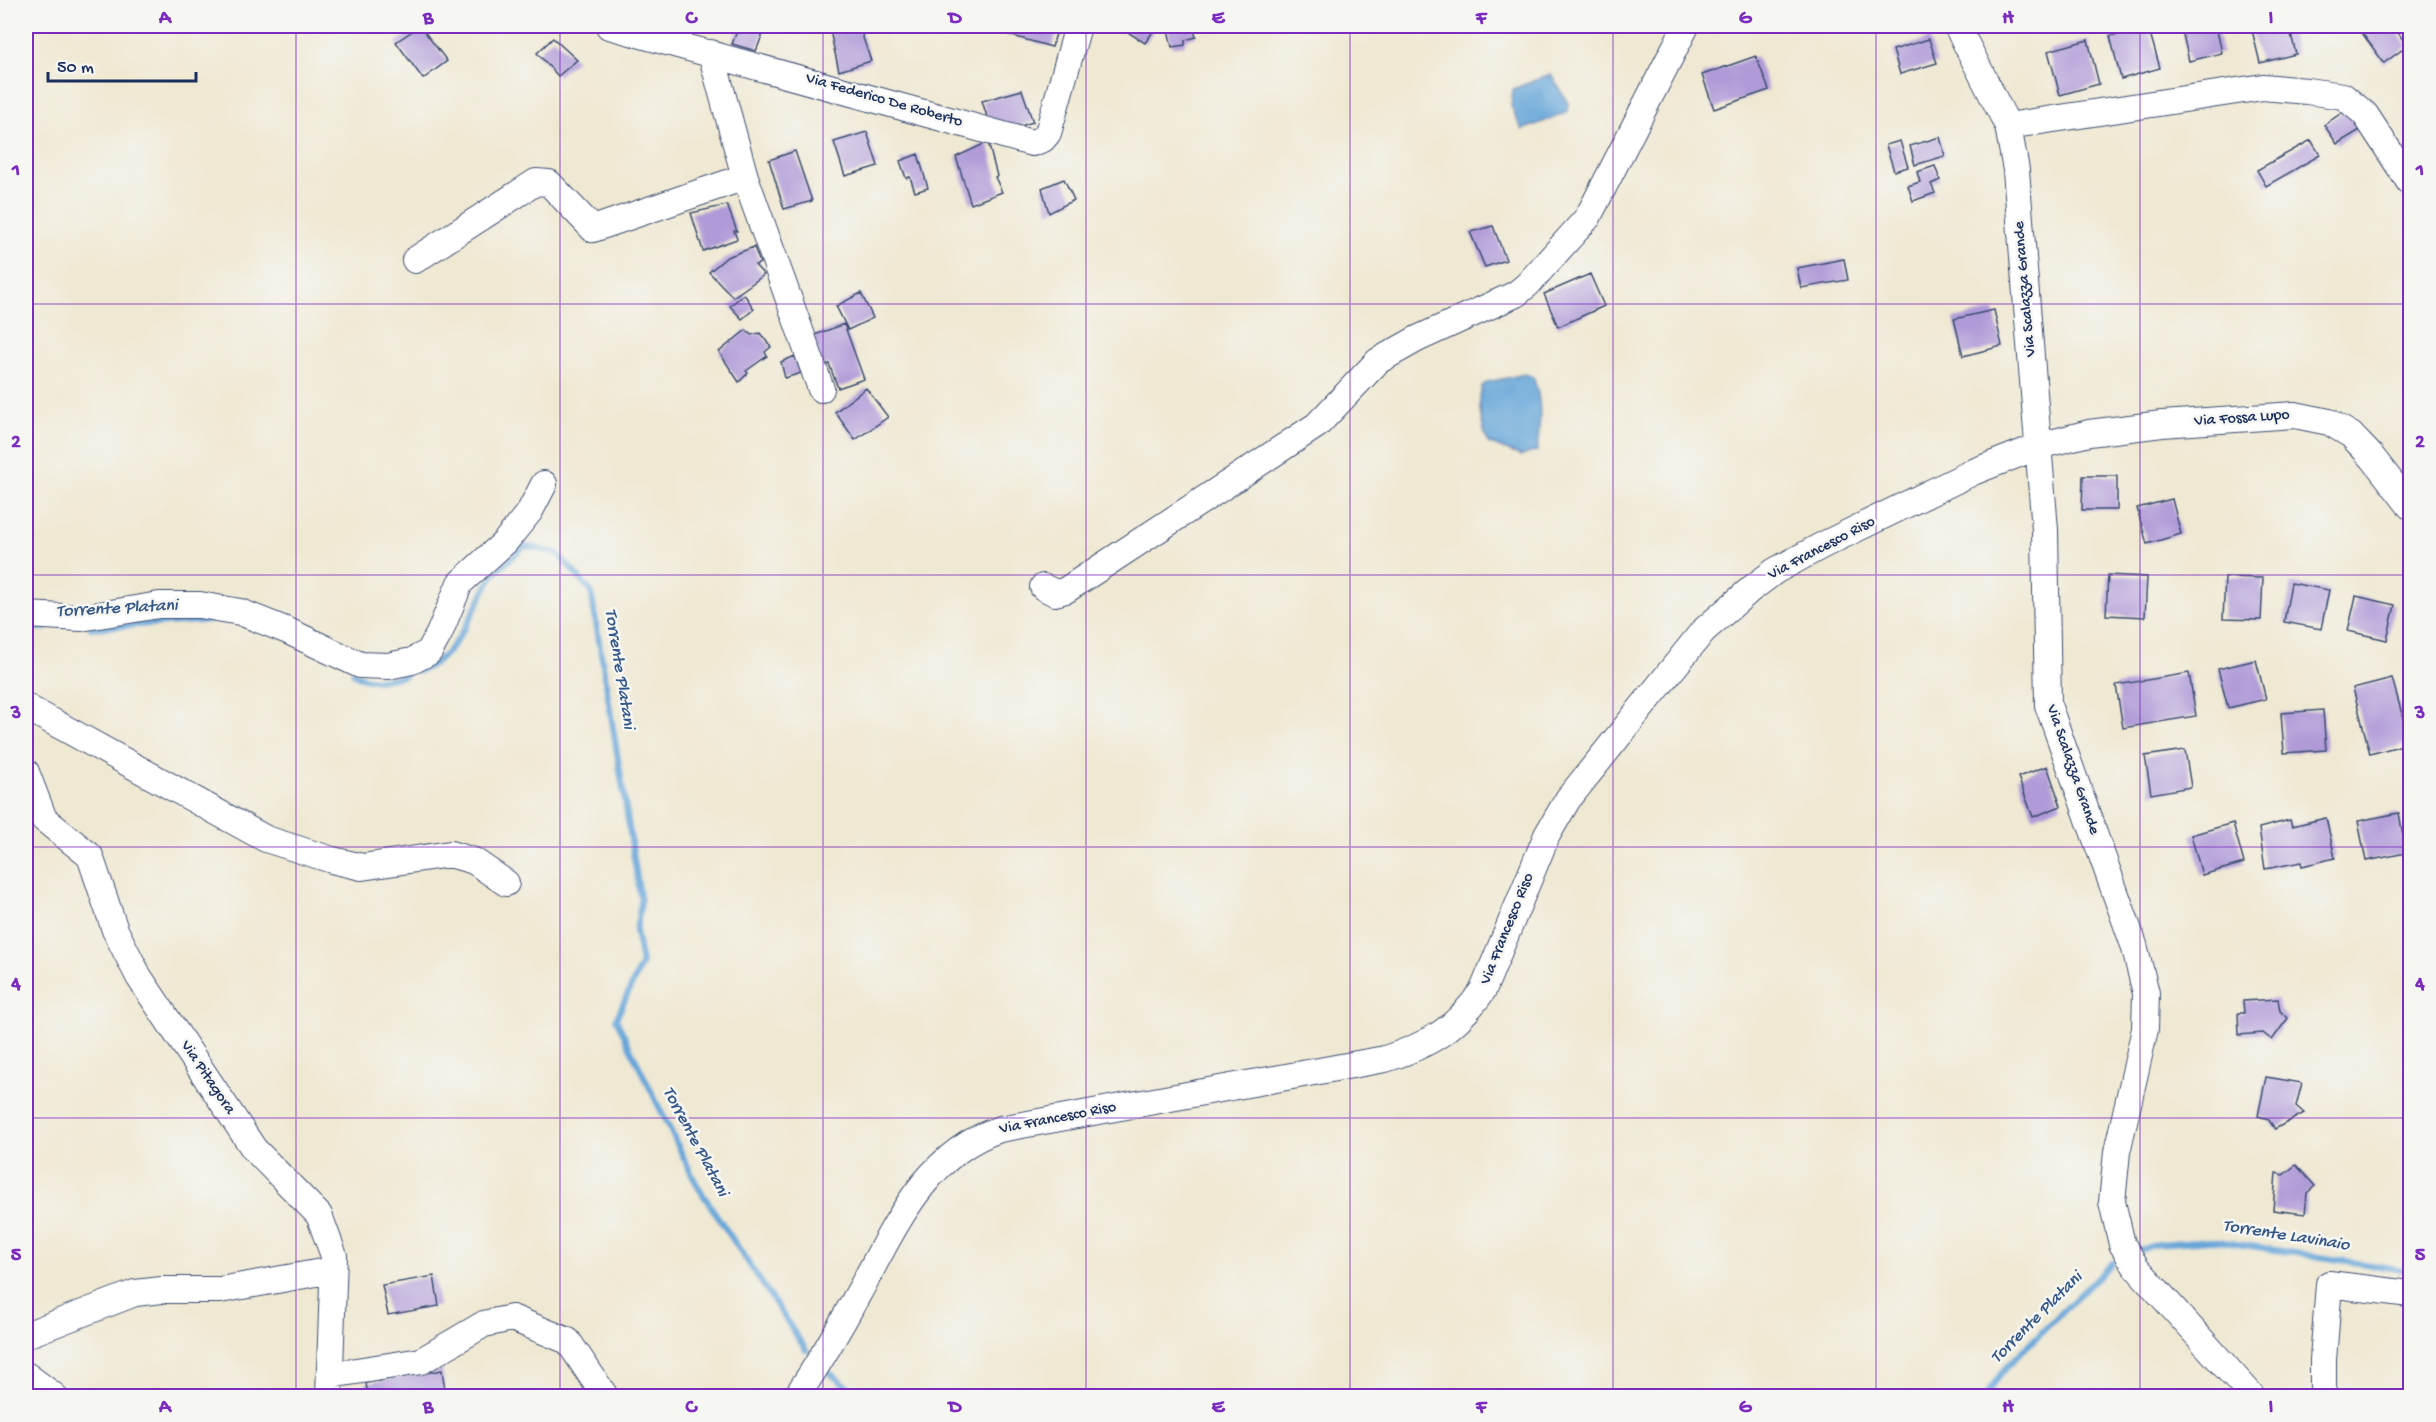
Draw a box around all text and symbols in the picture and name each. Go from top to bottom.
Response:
text: A [158,8,173,31]
text: B [422,8,434,31]
text: C [685,8,699,31]
text: D [946,8,962,31]
text: E [1212,8,1226,31]
text: F [1475,8,1488,31]
text: G [1739,8,1753,31]
text: H [2002,8,2014,31]
text: I [2269,8,2274,31]
scale bar [48,45,196,83]
text: 50 m [57,58,94,79]
street label: Via Federico De Roberto [802,69,965,132]
text: 1 [11,160,20,183]
text: 1 [2415,160,2424,183]
street label: Via Scalazza Grande [2011,220,2041,358]
street label: Via Fossa Lupo [2193,406,2290,432]
text: 2 [11,432,21,455]
text: 2 [2415,432,2425,455]
street label: Via Francesco Riso [1764,513,1879,586]
water label: Torrente Platani [56,595,180,623]
water label: Torrente Platani [599,607,639,733]
street label: Via Scalazza Grande [2041,702,2103,838]
text: 3 [10,703,21,726]
text: 3 [2414,703,2425,726]
street label: Via Francesco Riso [1477,870,1539,988]
text: 4 [10,974,21,997]
text: 4 [2414,974,2425,997]
street label: Via Pitagora [175,1037,239,1119]
water label: Torrente Platani [657,1083,734,1202]
street label: Via Francesco Riso [997,1098,1118,1140]
water label: Torrente Lavinaio [2221,1216,2351,1256]
text: 5 [11,1245,22,1268]
text: 5 [2415,1245,2426,1268]
water label: Torrente Platani [1987,1266,2089,1368]
text: A [158,1397,173,1420]
text: B [422,1397,434,1420]
text: C [685,1397,699,1420]
text: D [946,1397,962,1420]
text: E [1212,1397,1226,1420]
text: F [1475,1397,1488,1420]
text: G [1739,1397,1753,1420]
text: H [2002,1397,2014,1420]
text: I [2269,1397,2274,1420]

